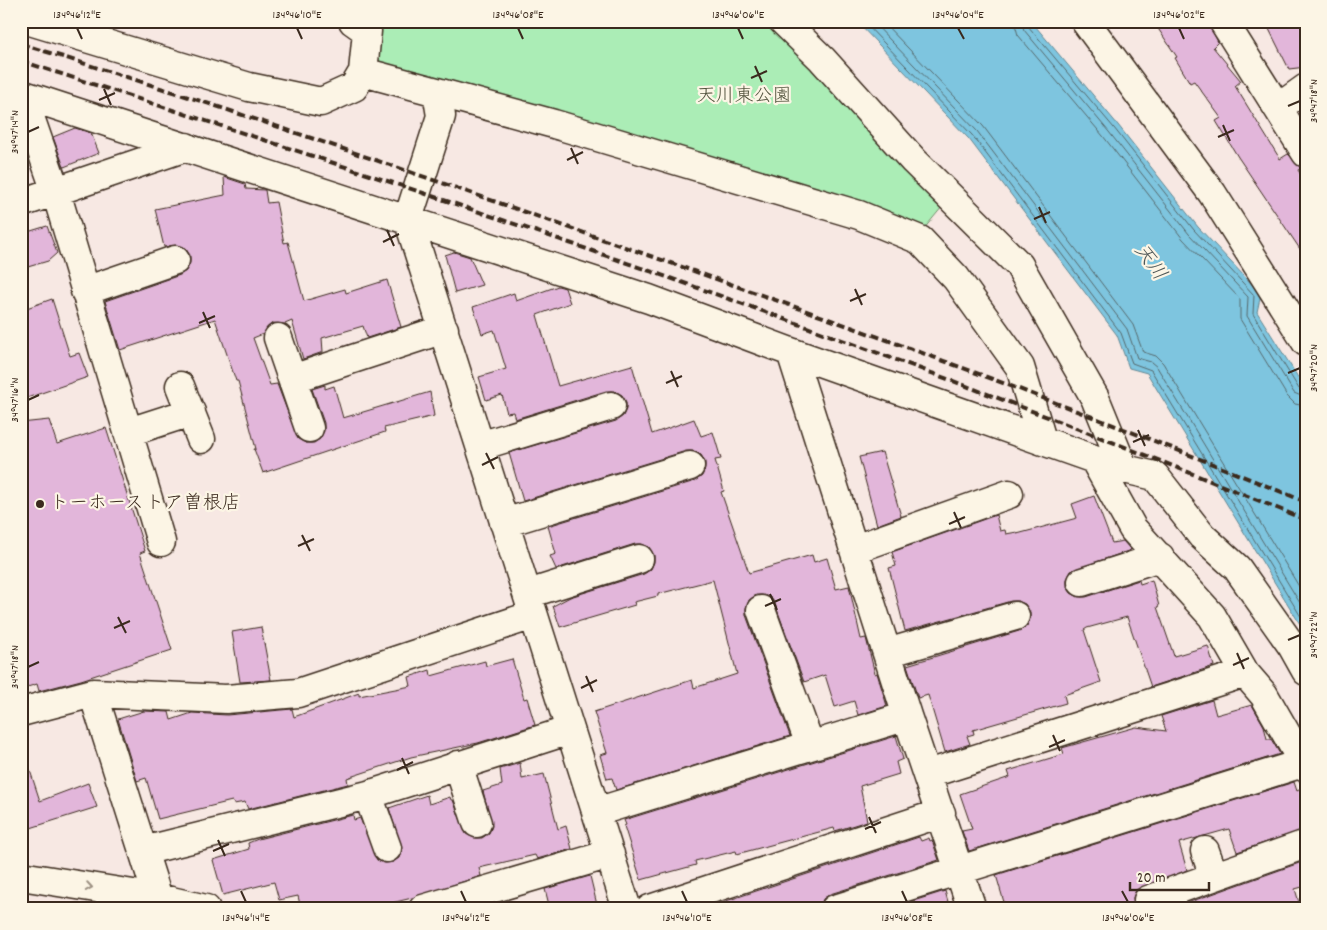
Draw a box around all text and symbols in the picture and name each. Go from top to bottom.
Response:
text: 134°46'12"E [53,7,101,24]
text: 134°46'10"E [273,7,322,24]
text: 134°46'08"E [492,7,544,24]
text: 134°46'06"E [712,7,765,24]
text: 134°46'04"E [932,7,984,24]
text: 134°46'02"E [1153,7,1205,24]
text: 34°47'18"N [1306,79,1323,123]
park label: 天川東公園 [696,84,792,111]
text: 34°47'14"N [7,110,24,154]
water label: 天川 [1126,239,1172,287]
text: 34°47'20"N [1306,344,1323,392]
text: 34°47'16"N [7,378,24,422]
place label: トーホーストア曽根店 [50,491,240,518]
marker: トーホーストア曽根店 [34,498,46,510]
text: 34°47'22"N [1306,612,1323,658]
text: 34°47'18"N [7,645,24,689]
scale bar [1130,860,1208,892]
text: 20 m [1137,868,1165,890]
one-way arrow [85,881,93,892]
text: 134°46'14"E [222,910,270,927]
text: 134°46'12"E [442,910,490,927]
text: 134°46'10"E [663,910,712,927]
text: 134°46'08"E [881,910,933,927]
text: 134°46'06"E [1102,910,1155,927]

